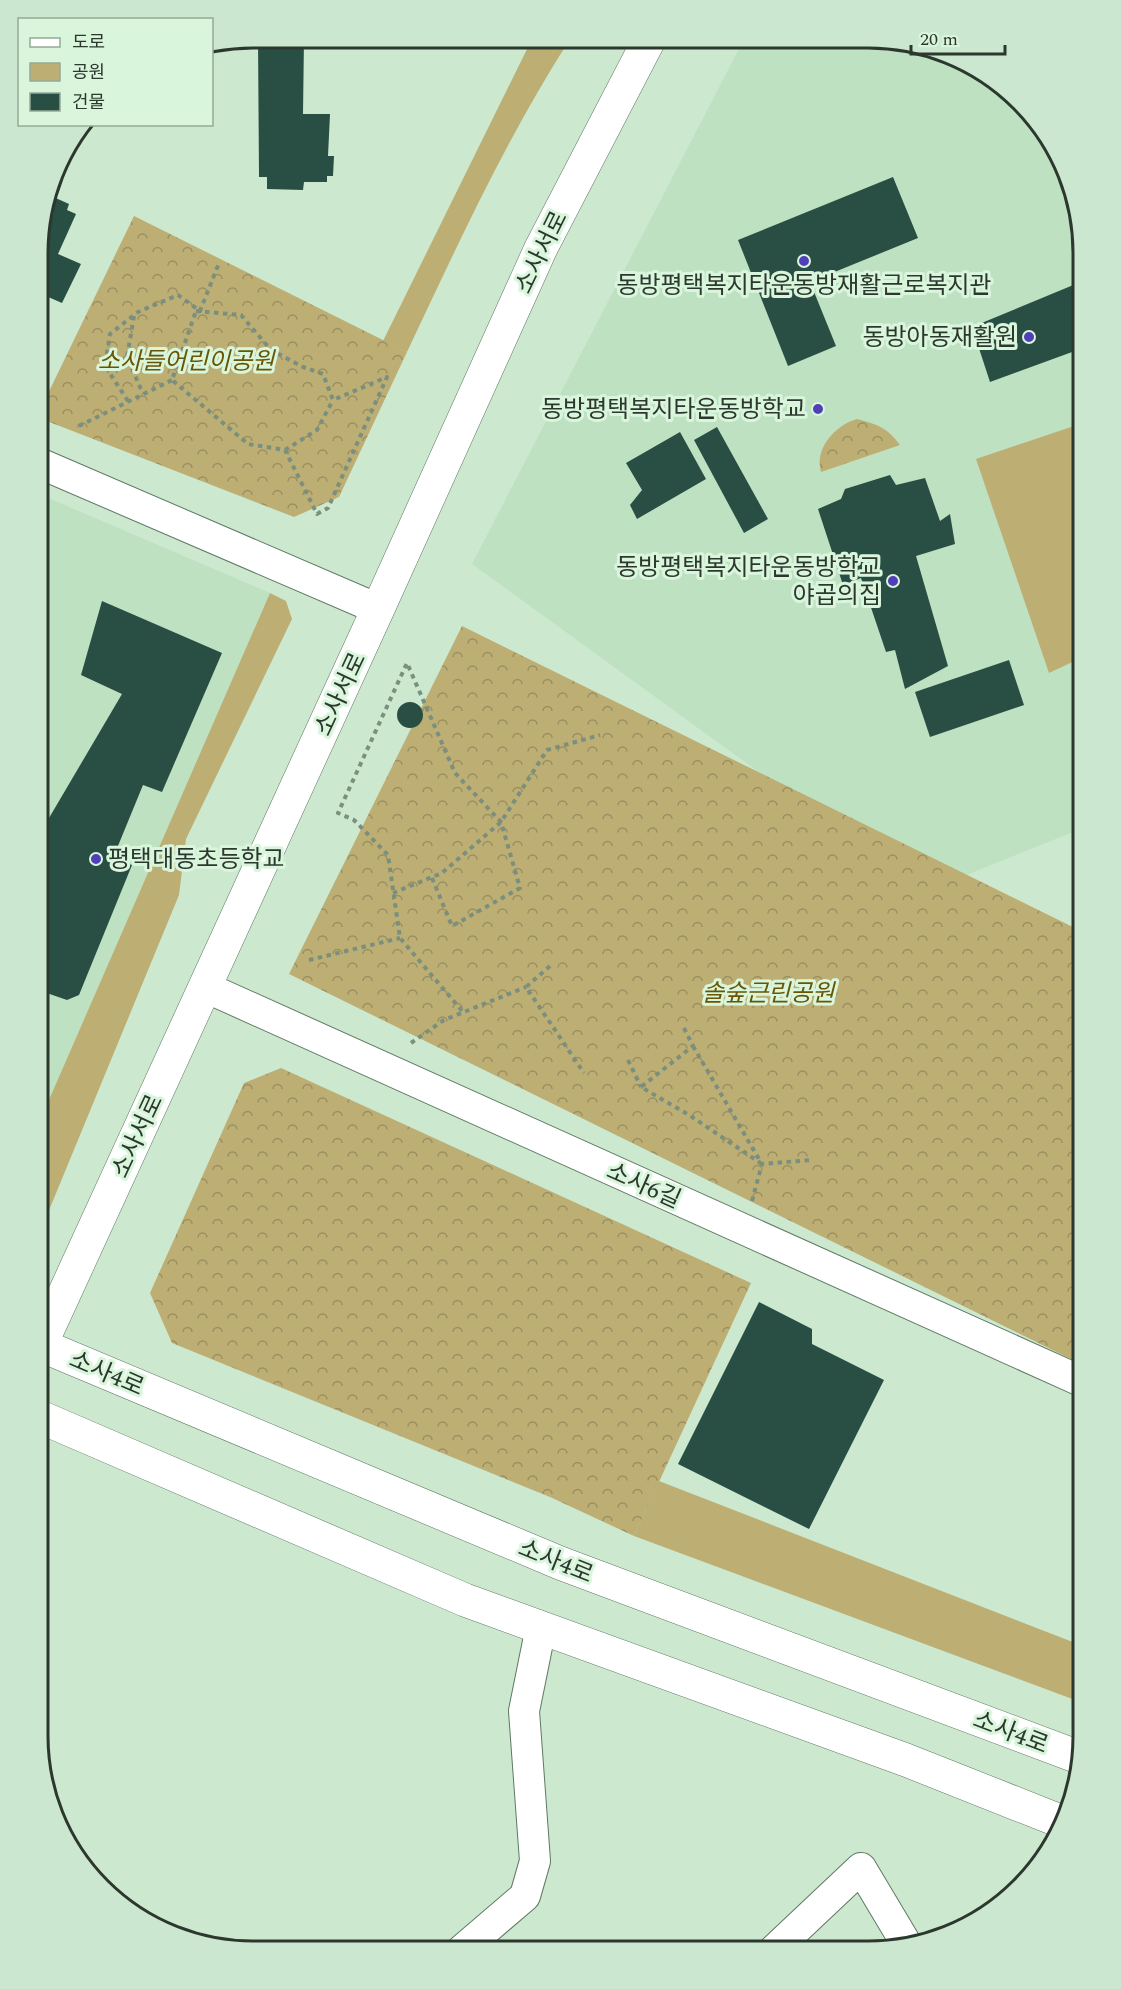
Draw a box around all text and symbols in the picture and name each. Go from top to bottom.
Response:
legend [18,18,213,126]
scale bar [911,18,1006,56]
text: 20 m [920,26,958,53]
text: 도로 [72,29,105,56]
text: 공원 [72,59,105,86]
text: 건물 [72,89,105,116]
street label: 소사서로 [506,205,577,300]
marker: 동방평택복지타운동방재활근로복지관 [797,254,811,268]
place label: 동방평택복지타운동방재활근로복지관 [616,268,992,304]
place label: 동방아동재활원 [862,320,1017,356]
marker: 동방아동재활원 [1022,330,1036,344]
park label: 소사들어린이공원 [98,344,276,380]
place label: 동방평택복지타운동방학교 [541,392,806,428]
marker: 동방평택복지타운동방학교 [811,402,825,416]
place label: 동방평택복지타운동방학교 야곱의집 [616,550,881,614]
marker: 동방평택복지타운동방학교 야곱의집 [886,574,900,588]
street label: 소사서로 [306,647,376,742]
place label: 평택대동초등학교 [108,842,285,878]
marker: 평택대동초등학교 [89,852,103,866]
park label: 솔숲근린공원 [702,976,836,1012]
street label: 소사서로 [103,1089,173,1184]
street label: 소사6길 [601,1154,687,1218]
street label: 소사4로 [64,1342,150,1406]
street label: 소사4로 [513,1531,599,1593]
street label: 소사4로 [968,1702,1054,1764]

